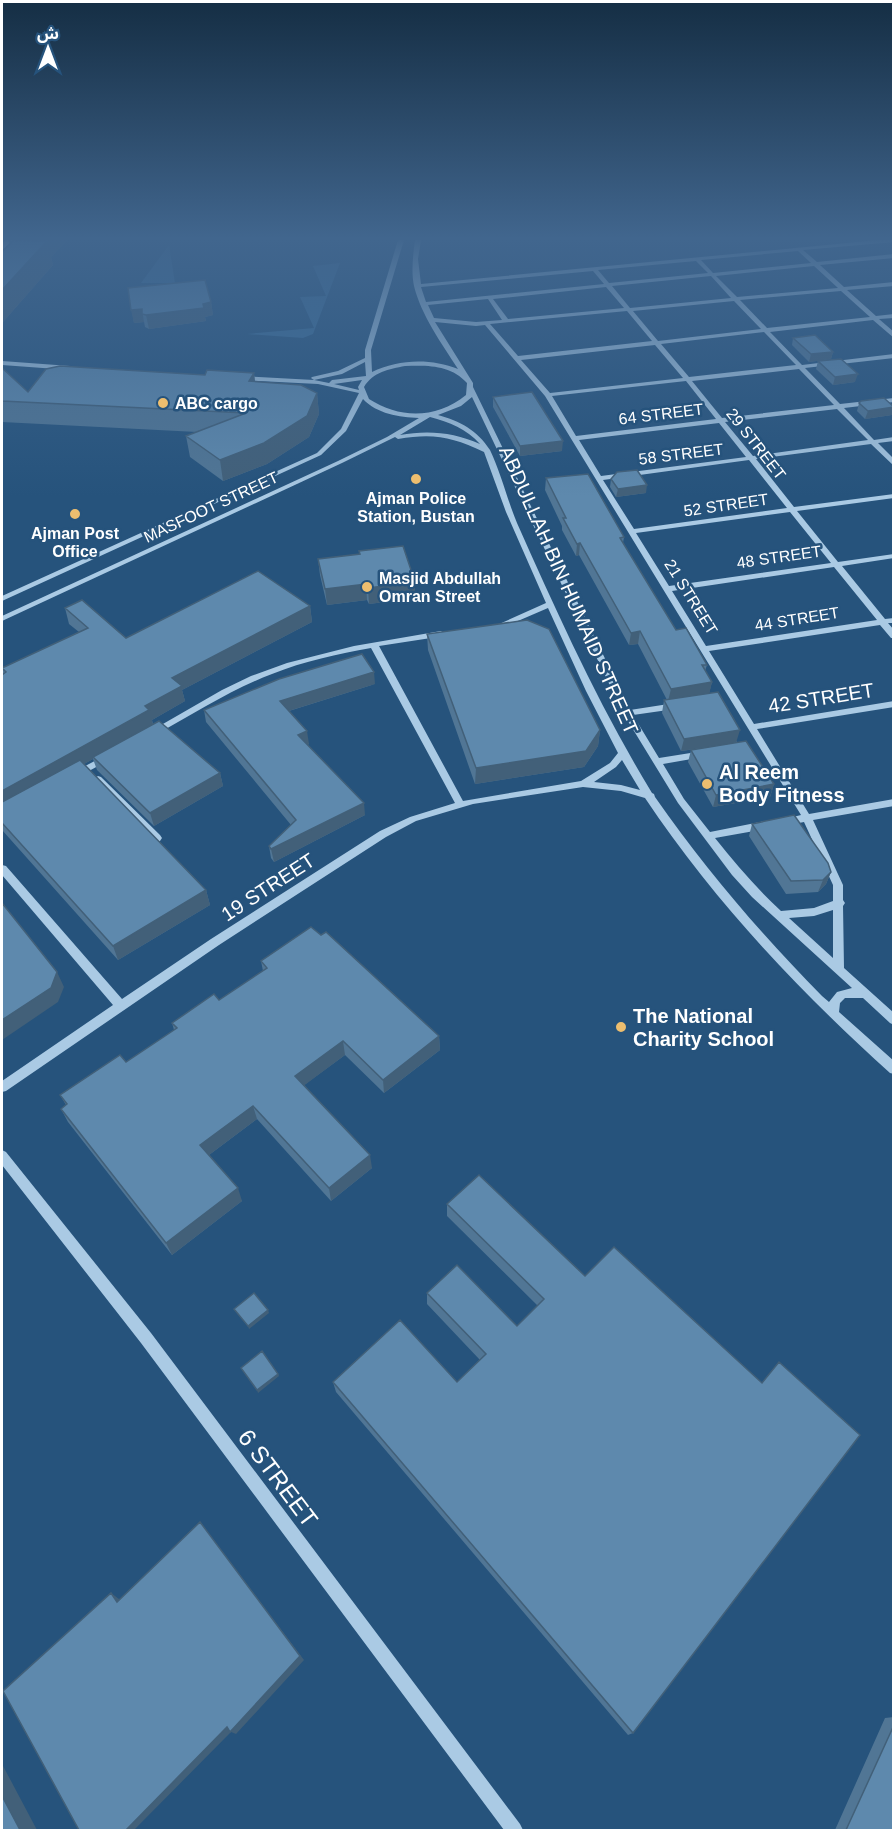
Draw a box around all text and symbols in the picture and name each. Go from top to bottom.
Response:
north arrow [18,18,78,78]
text: ش [37,25,59,43]
place label: ABC cargo [175,395,258,412]
marker: ABC cargo [156,396,170,410]
street label: 64 STREET [618,400,705,428]
street label: 29 STREET [723,405,789,483]
street label: 58 STREET [638,440,725,468]
street label: ABDULLAH BIN HUMAID STREET [495,442,643,738]
street label: MASFOOT STREET [141,468,281,546]
marker: Ajman Police Station, Bustan [409,472,423,486]
place label: Ajman Police Station, Bustan [357,490,475,525]
street label: 52 STREET [683,491,770,519]
marker: Ajman Post Office [68,507,82,521]
place label: Ajman Post Office [31,525,120,560]
street label: 48 STREET [736,543,823,571]
street label: 21 STREET [661,556,721,638]
place label: Masjid Abdullah Omran Street [379,570,501,605]
marker: Masjid Abdullah Omran Street [360,580,374,594]
street label: 44 STREET [754,604,841,634]
street label: 42 STREET [767,679,875,717]
place label: Al Reem Body Fitness [719,761,845,806]
marker: Al Reem Body Fitness [700,777,714,791]
street label: 19 STREET [217,849,319,925]
place label: The National Charity School [633,1005,774,1050]
marker: The National Charity School [614,1020,628,1034]
street label: 6 STREET [233,1424,323,1532]

